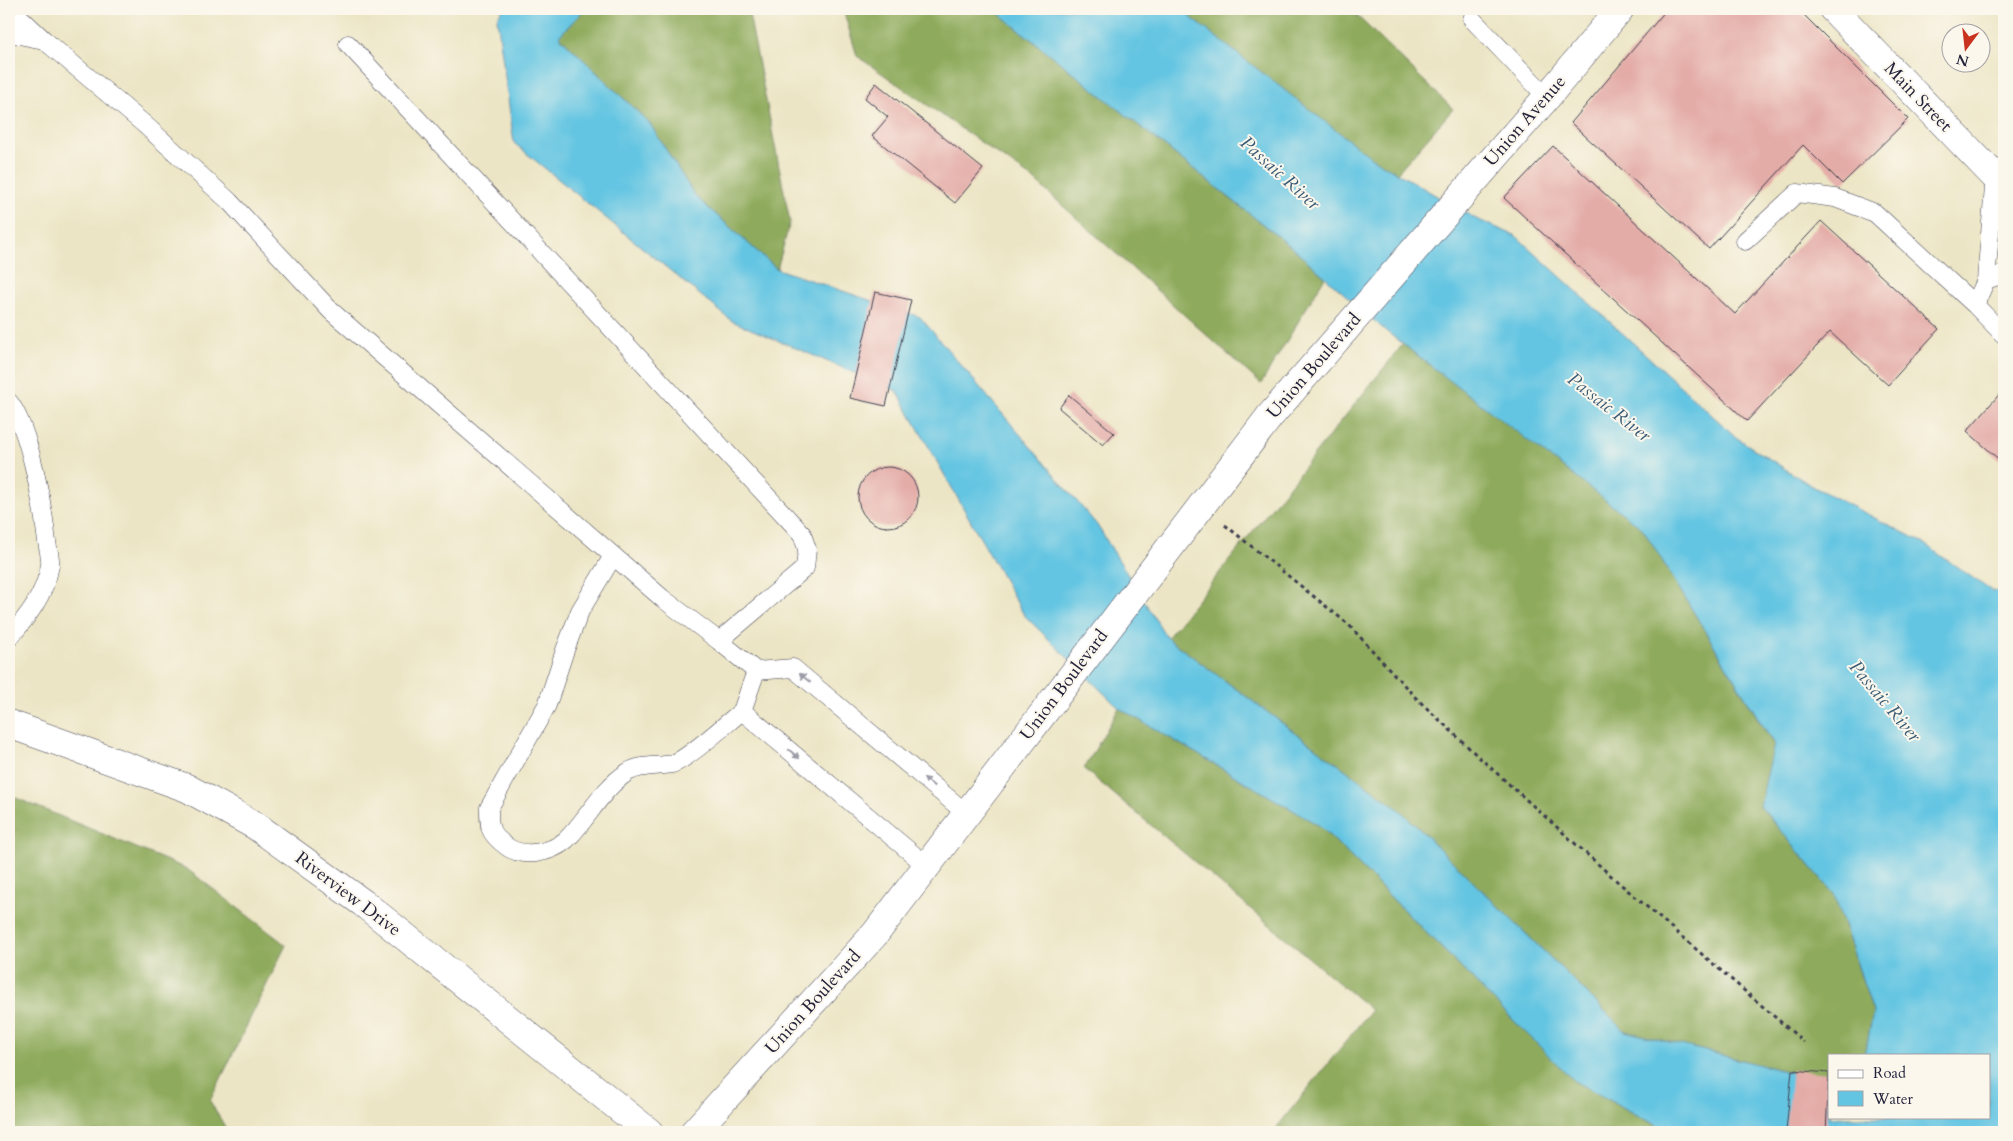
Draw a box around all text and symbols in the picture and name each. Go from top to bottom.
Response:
north arrow [1940,22,1990,72]
text: N [1954,49,1971,71]
street label: Main Street [1878,57,1958,138]
street label: Union Avenue [1478,70,1572,172]
water label: Passaic River [1235,130,1326,216]
street label: Union Boulevard [1261,308,1367,424]
water label: Passaic River [1562,366,1657,448]
street label: Union Boulevard [1014,624,1114,745]
water label: Passaic River [1843,655,1927,748]
one-way arrow [799,672,812,683]
one-way arrow [787,748,800,759]
one-way arrow [923,777,936,788]
street label: Riverview Drive [290,846,406,942]
street label: Union Boulevard [759,944,867,1060]
legend [1828,1054,1990,1118]
text: Road [1873,1063,1906,1083]
text: Water [1872,1089,1914,1109]

